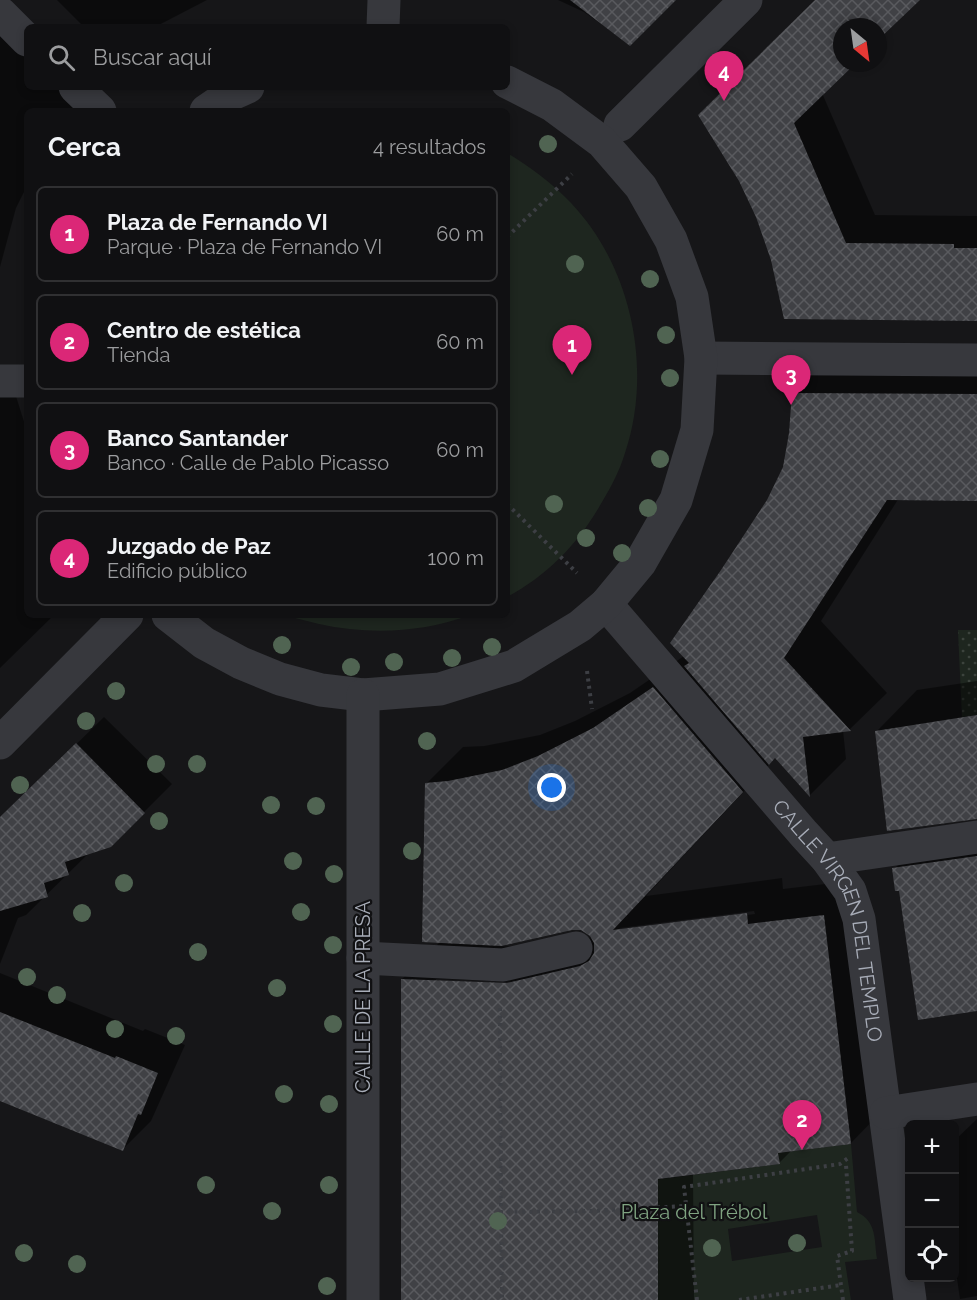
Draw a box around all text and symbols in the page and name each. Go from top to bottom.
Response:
north arrow [833,18,887,72]
search box [24,24,510,90]
icon: search [45,41,78,74]
text: Buscar aquí [93,44,212,70]
pin: 4 [704,51,744,101]
text: Cerca [48,132,121,162]
text: 4 resultados [373,135,486,159]
text: Plaza de Fernando VI [107,209,328,235]
text: 1 [65,222,74,246]
text: 60 m [436,222,484,246]
text: Parque · Plaza de Fernando VI [107,235,382,259]
text: Centro de estética [107,317,301,343]
pin: 1 [552,326,592,375]
text: 2 [64,330,75,354]
text: 60 m [436,330,484,354]
text: Tienda [107,343,170,367]
pin: 3 [772,356,810,405]
text: Banco Santander [107,425,288,451]
text: 3 [64,438,75,462]
text: 60 m [436,438,484,462]
text: Banco · Calle de Pablo Picasso [107,451,389,475]
text: Juzgado de Paz [107,533,271,559]
text: 4 [64,546,75,570]
text: 100 m [427,546,484,570]
text: Edificio público [107,559,247,583]
your location [537,773,566,802]
street label: CALLE VIRGEN DEL TEMPLO [768,795,887,1043]
street label: CALLE DE LA PRESA [351,901,375,1093]
pin: 2 [782,1100,822,1150]
map controls [905,1120,959,1282]
button: + [905,1120,959,1174]
button: − [905,1174,959,1228]
park label: Plaza del Trébol [621,1200,768,1224]
button: locate [905,1228,959,1282]

